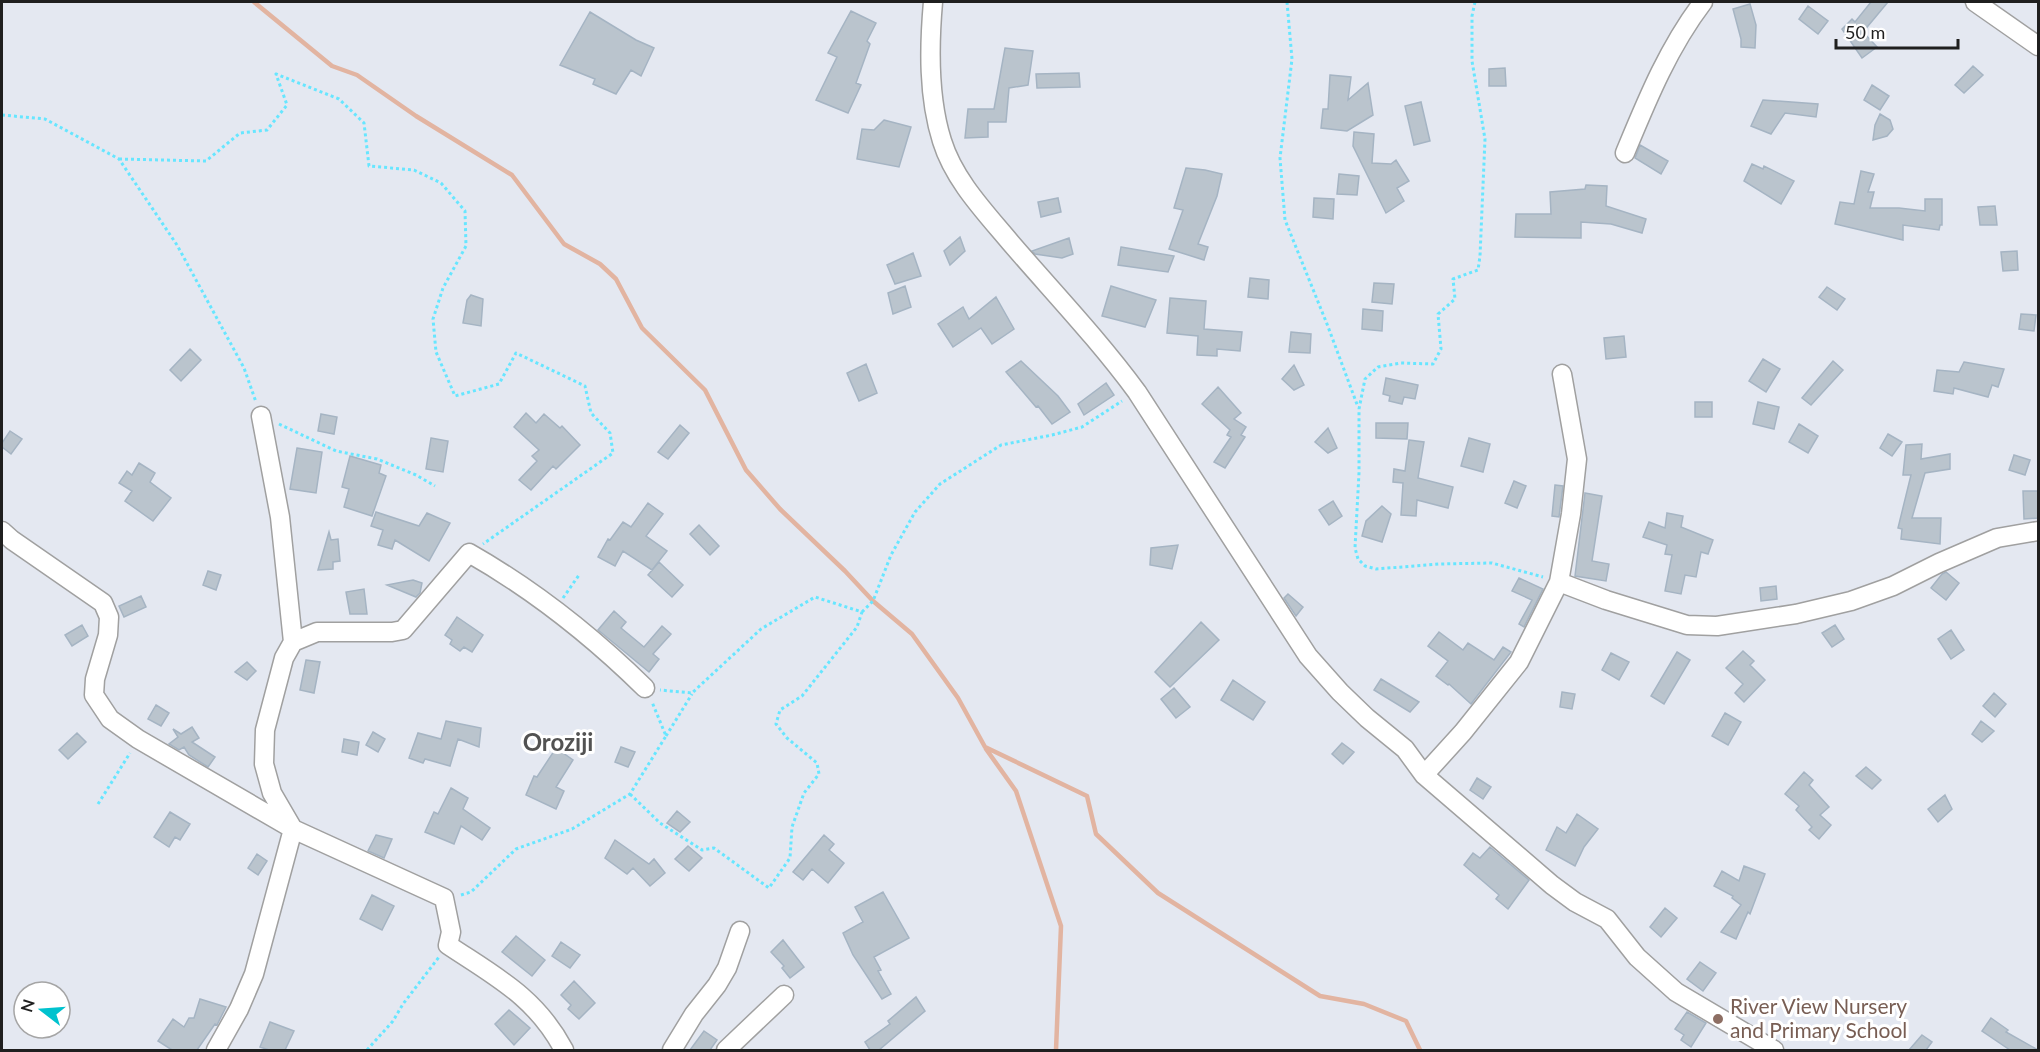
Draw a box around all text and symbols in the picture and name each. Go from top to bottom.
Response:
scale bar [1836,12,1958,50]
text: 50 m [1845,21,1885,43]
district label: Oroziji [523,727,593,756]
north arrow [12,980,72,1040]
place label: River View Nursery and Primary School [1730,993,1907,1042]
text: N [16,997,38,1014]
marker: River View Nursery and Primary School [1711,1012,1725,1026]

